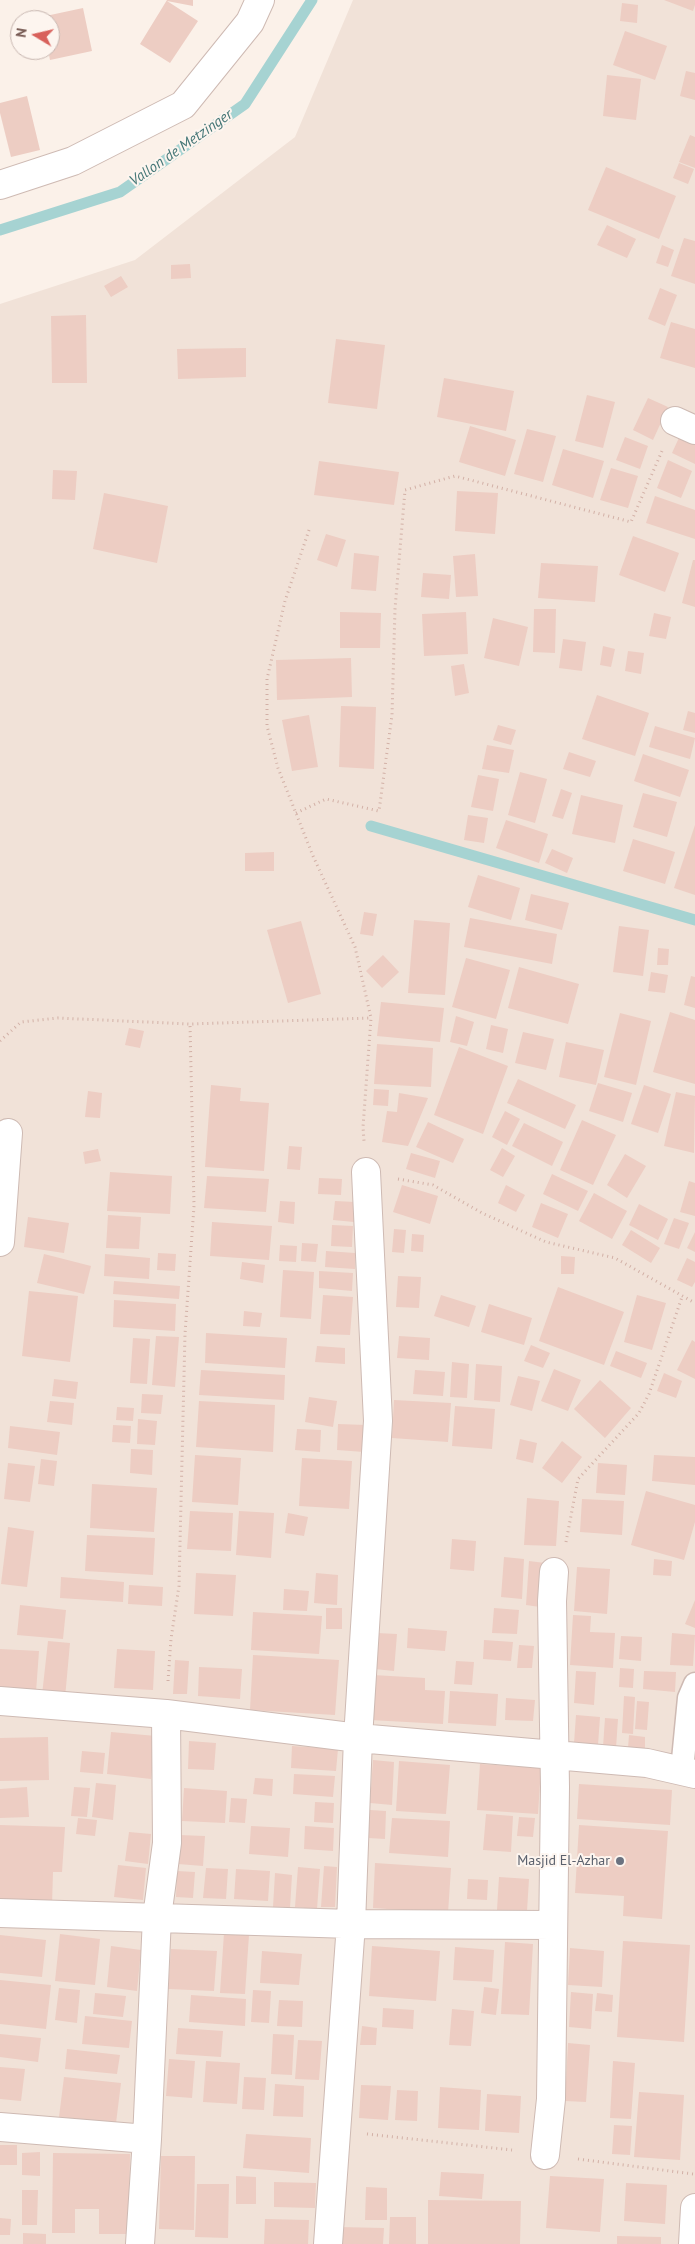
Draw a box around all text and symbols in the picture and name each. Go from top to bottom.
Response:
north arrow [10,10,60,60]
text: N [12,27,31,39]
water label: Vallon de Metzinger [126,106,236,190]
place label: Masjid El-Azhar [517,1853,610,1869]
marker: Masjid El-Azhar [614,1855,626,1867]

